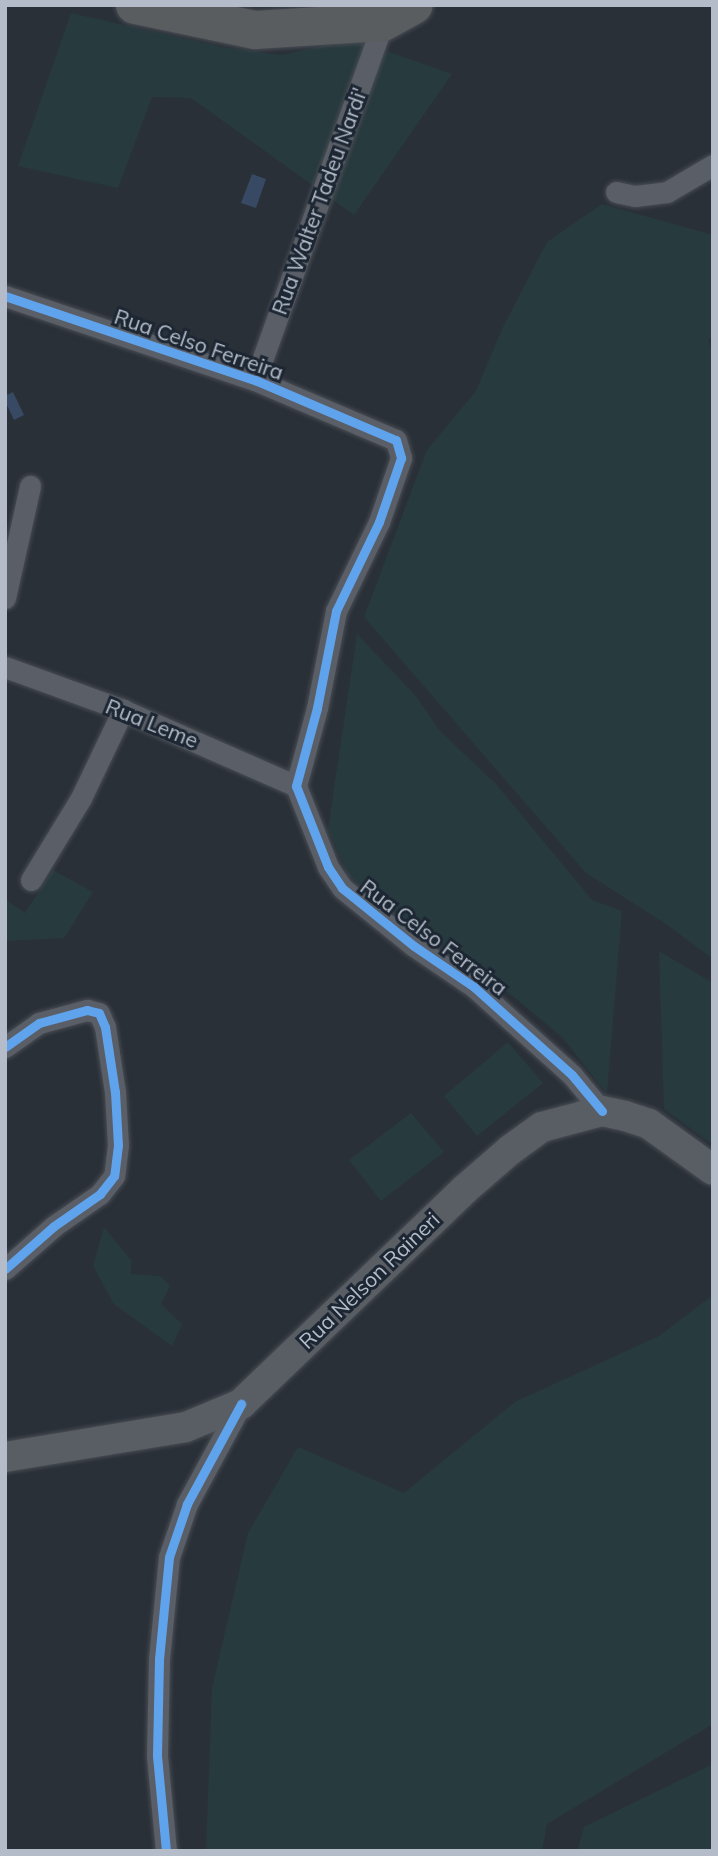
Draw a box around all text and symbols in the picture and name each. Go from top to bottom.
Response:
street label: Rua Walter Tadeu Nardi' [266,84,372,318]
street label: Rua Celso Ferreira [111,303,287,385]
street label: Rua Leme [102,693,202,753]
street label: Rua Celso Ferreira [356,874,512,1000]
street label: Rua Nelson Raineri [294,1207,444,1353]

